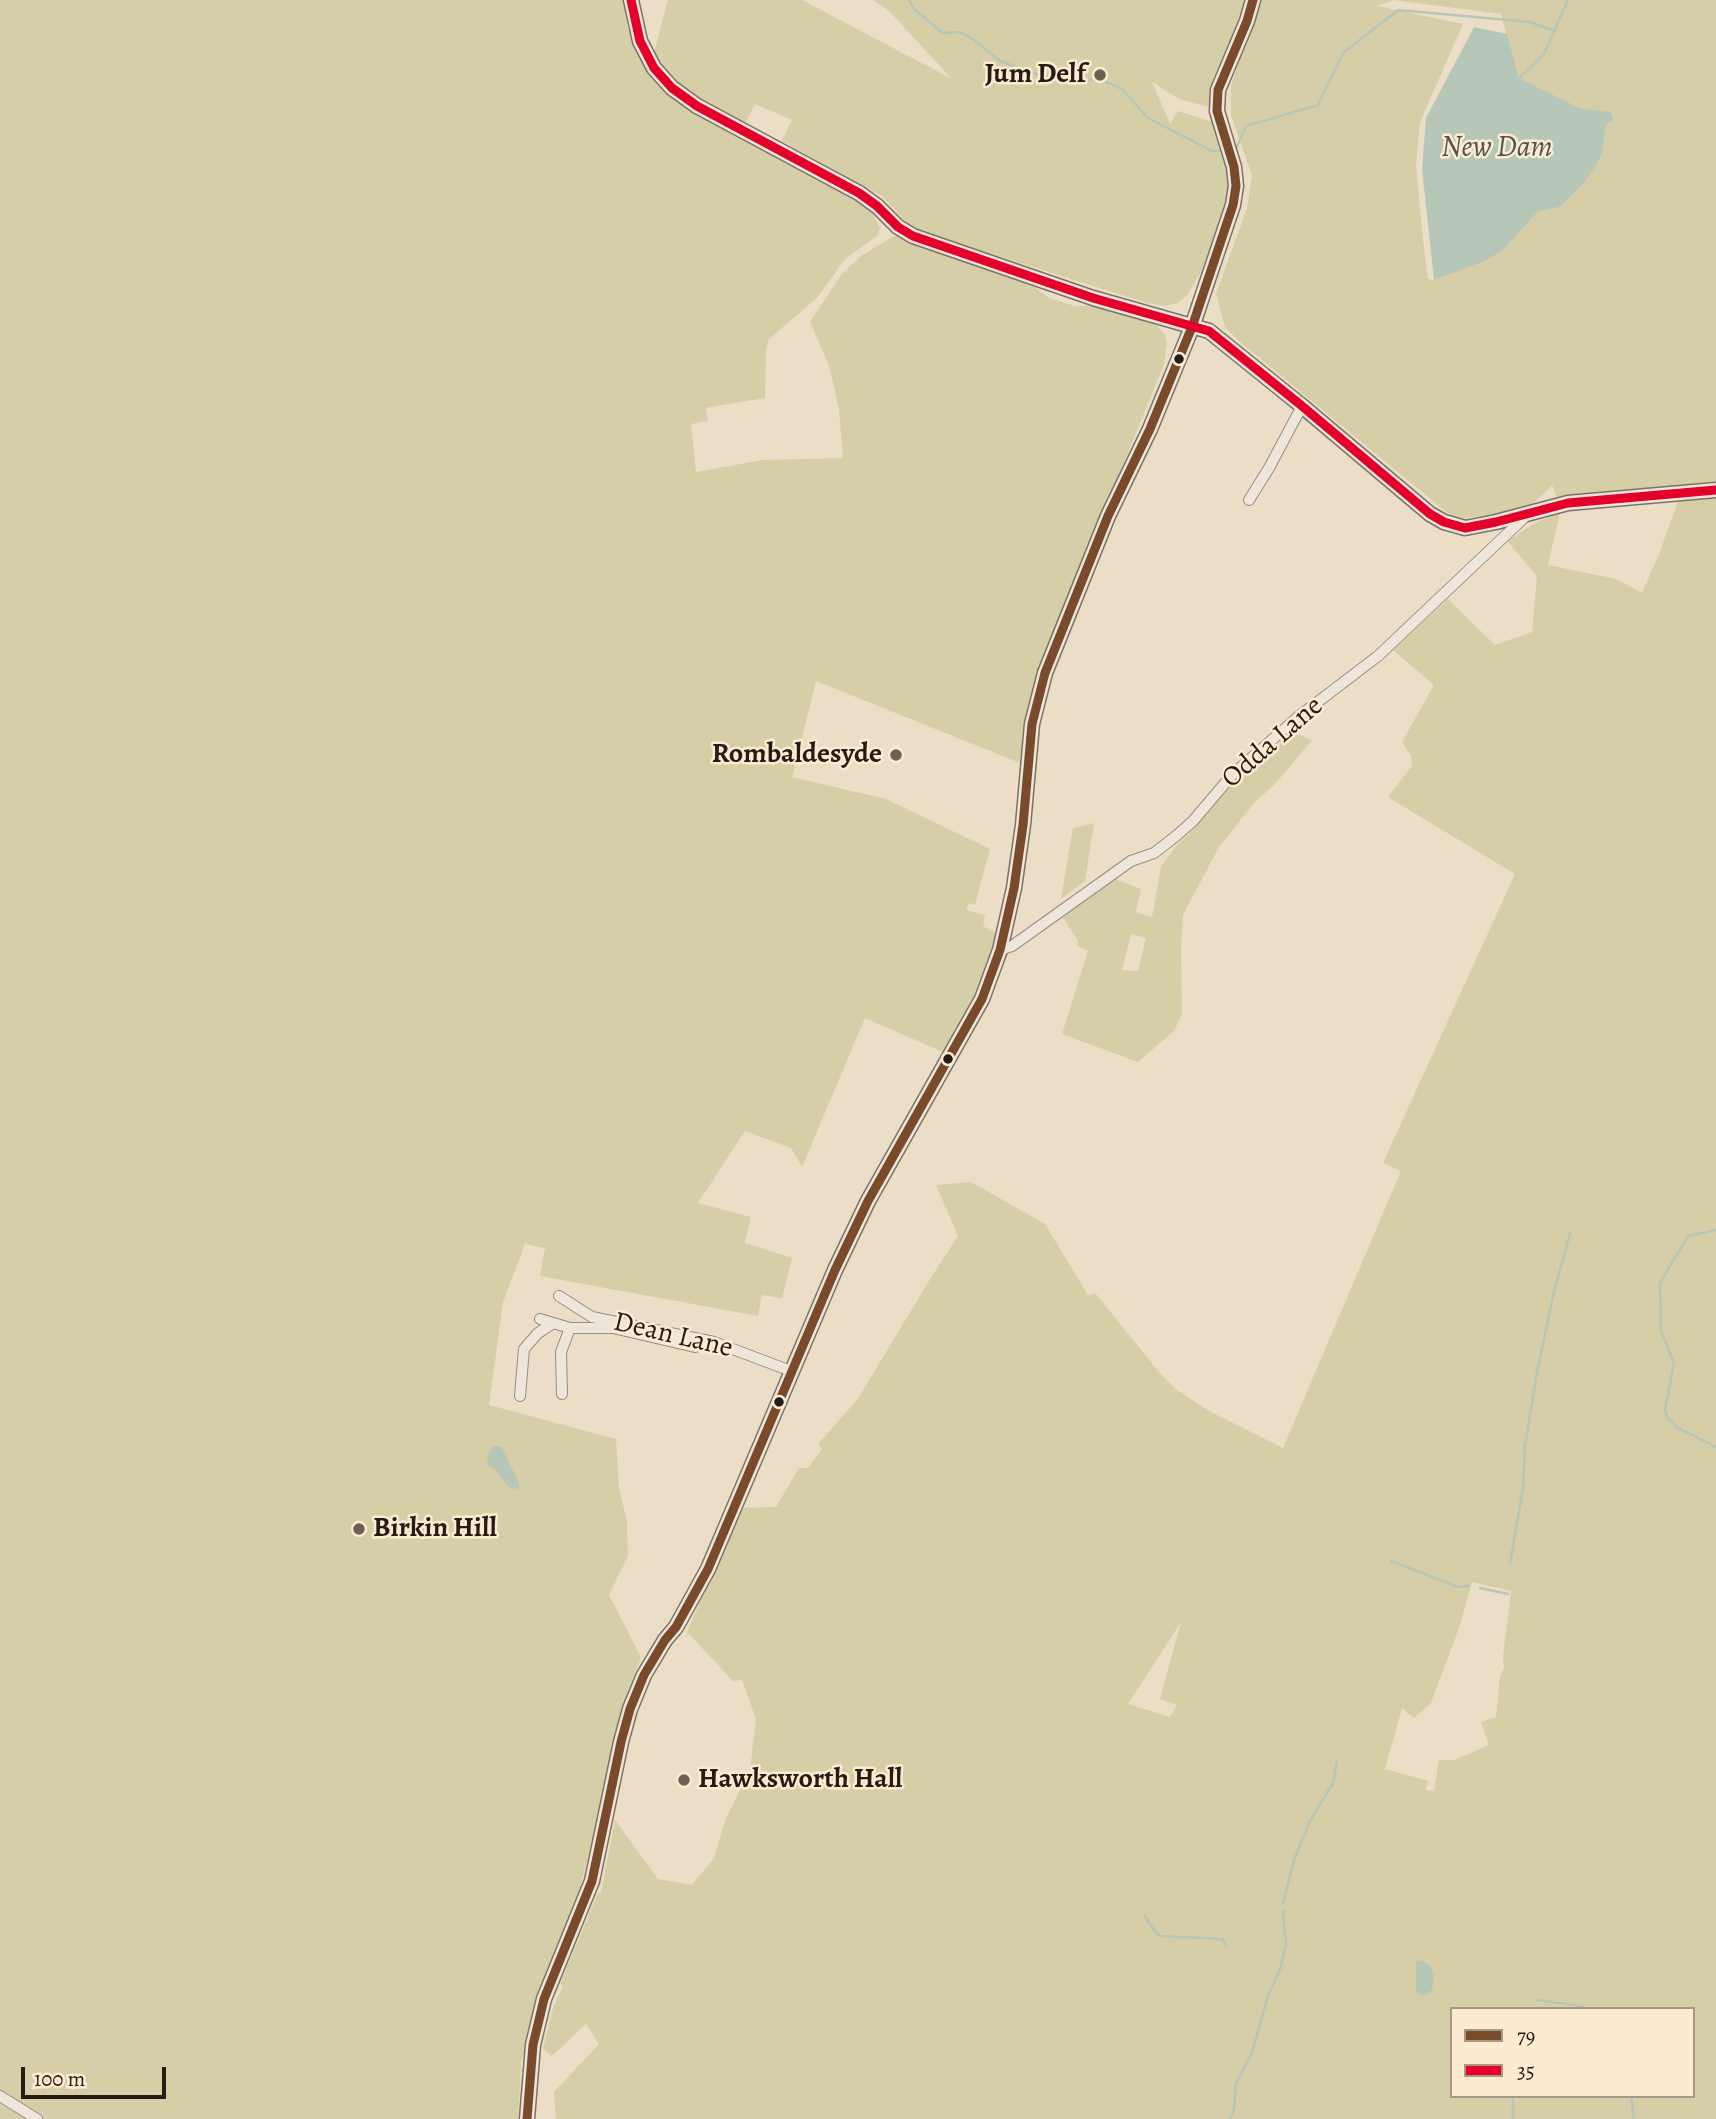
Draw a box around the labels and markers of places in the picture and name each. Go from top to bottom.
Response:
place label: Jum Delf [985,58,1086,92]
marker: Jum Delf [1092,67,1108,83]
unlabelled marker [1172,352,1186,366]
place label: Rombaldesyde [712,738,882,772]
marker: Rombaldesyde [888,747,904,763]
unlabelled marker [941,1052,955,1066]
unlabelled marker [772,1395,786,1409]
place label: Birkin Hill [373,1512,497,1546]
marker: Birkin Hill [351,1521,367,1537]
place label: Hawksworth Hall [698,1763,902,1797]
marker: Hawksworth Hall [676,1772,692,1788]

